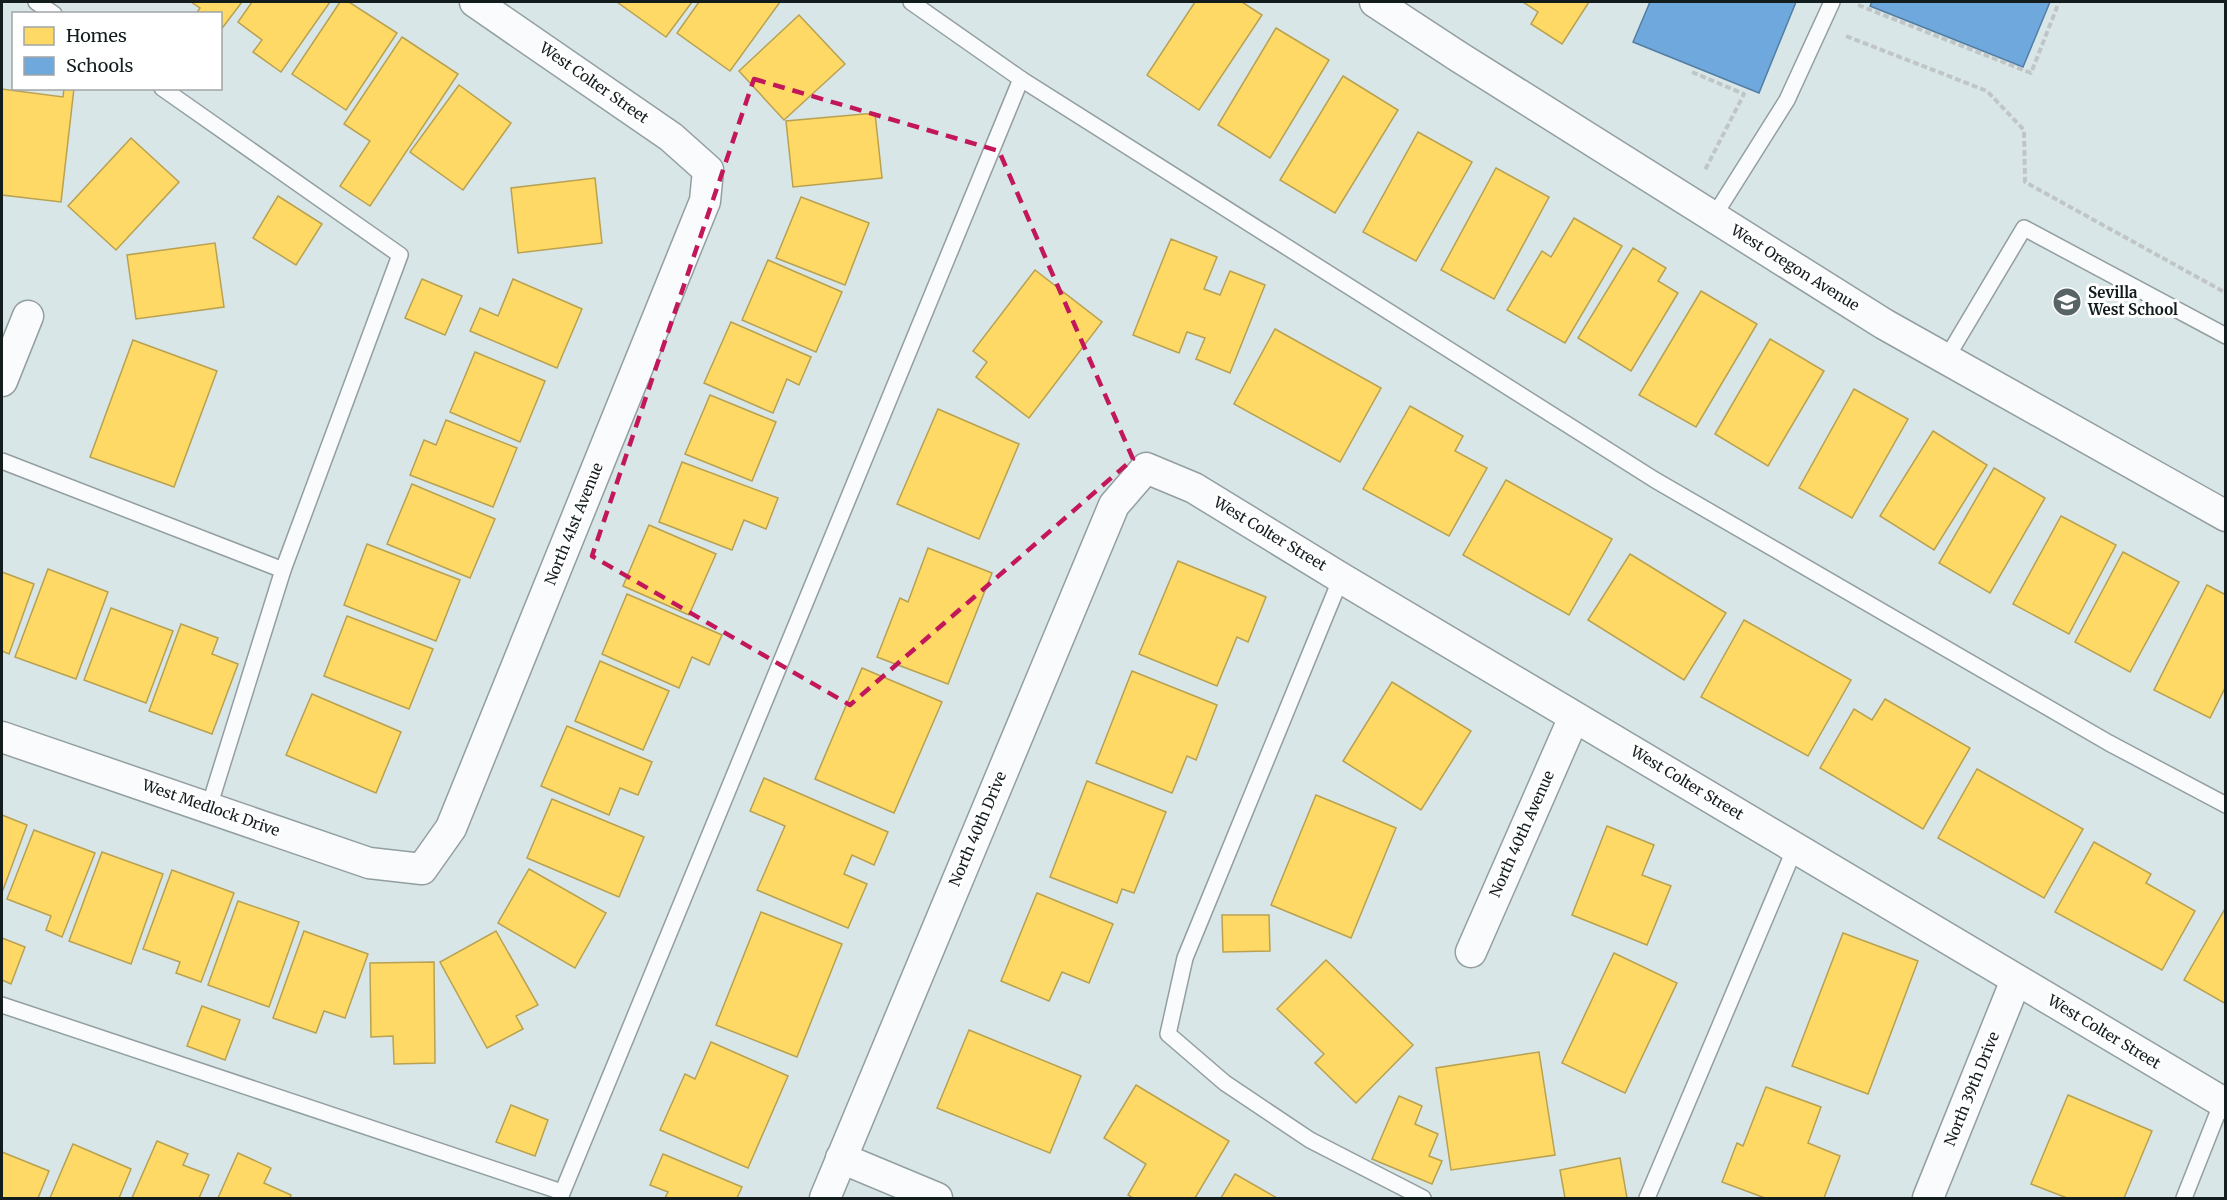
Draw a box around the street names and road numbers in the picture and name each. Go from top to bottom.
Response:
street label: West Colter Street [535,37,652,127]
street label: West Oregon Avenue [1727,220,1863,315]
street label: North 41st Avenue [540,460,607,588]
street label: West Colter Street [1210,492,1330,575]
street label: West Colter Street [1627,741,1747,824]
street label: North 40th Avenue [1485,767,1558,900]
street label: North 40th Drive [945,768,1010,889]
street label: West Medlock Drive [139,775,283,840]
street label: West Colter Street [2044,990,2164,1073]
street label: North 39th Drive [1940,1029,2003,1149]

